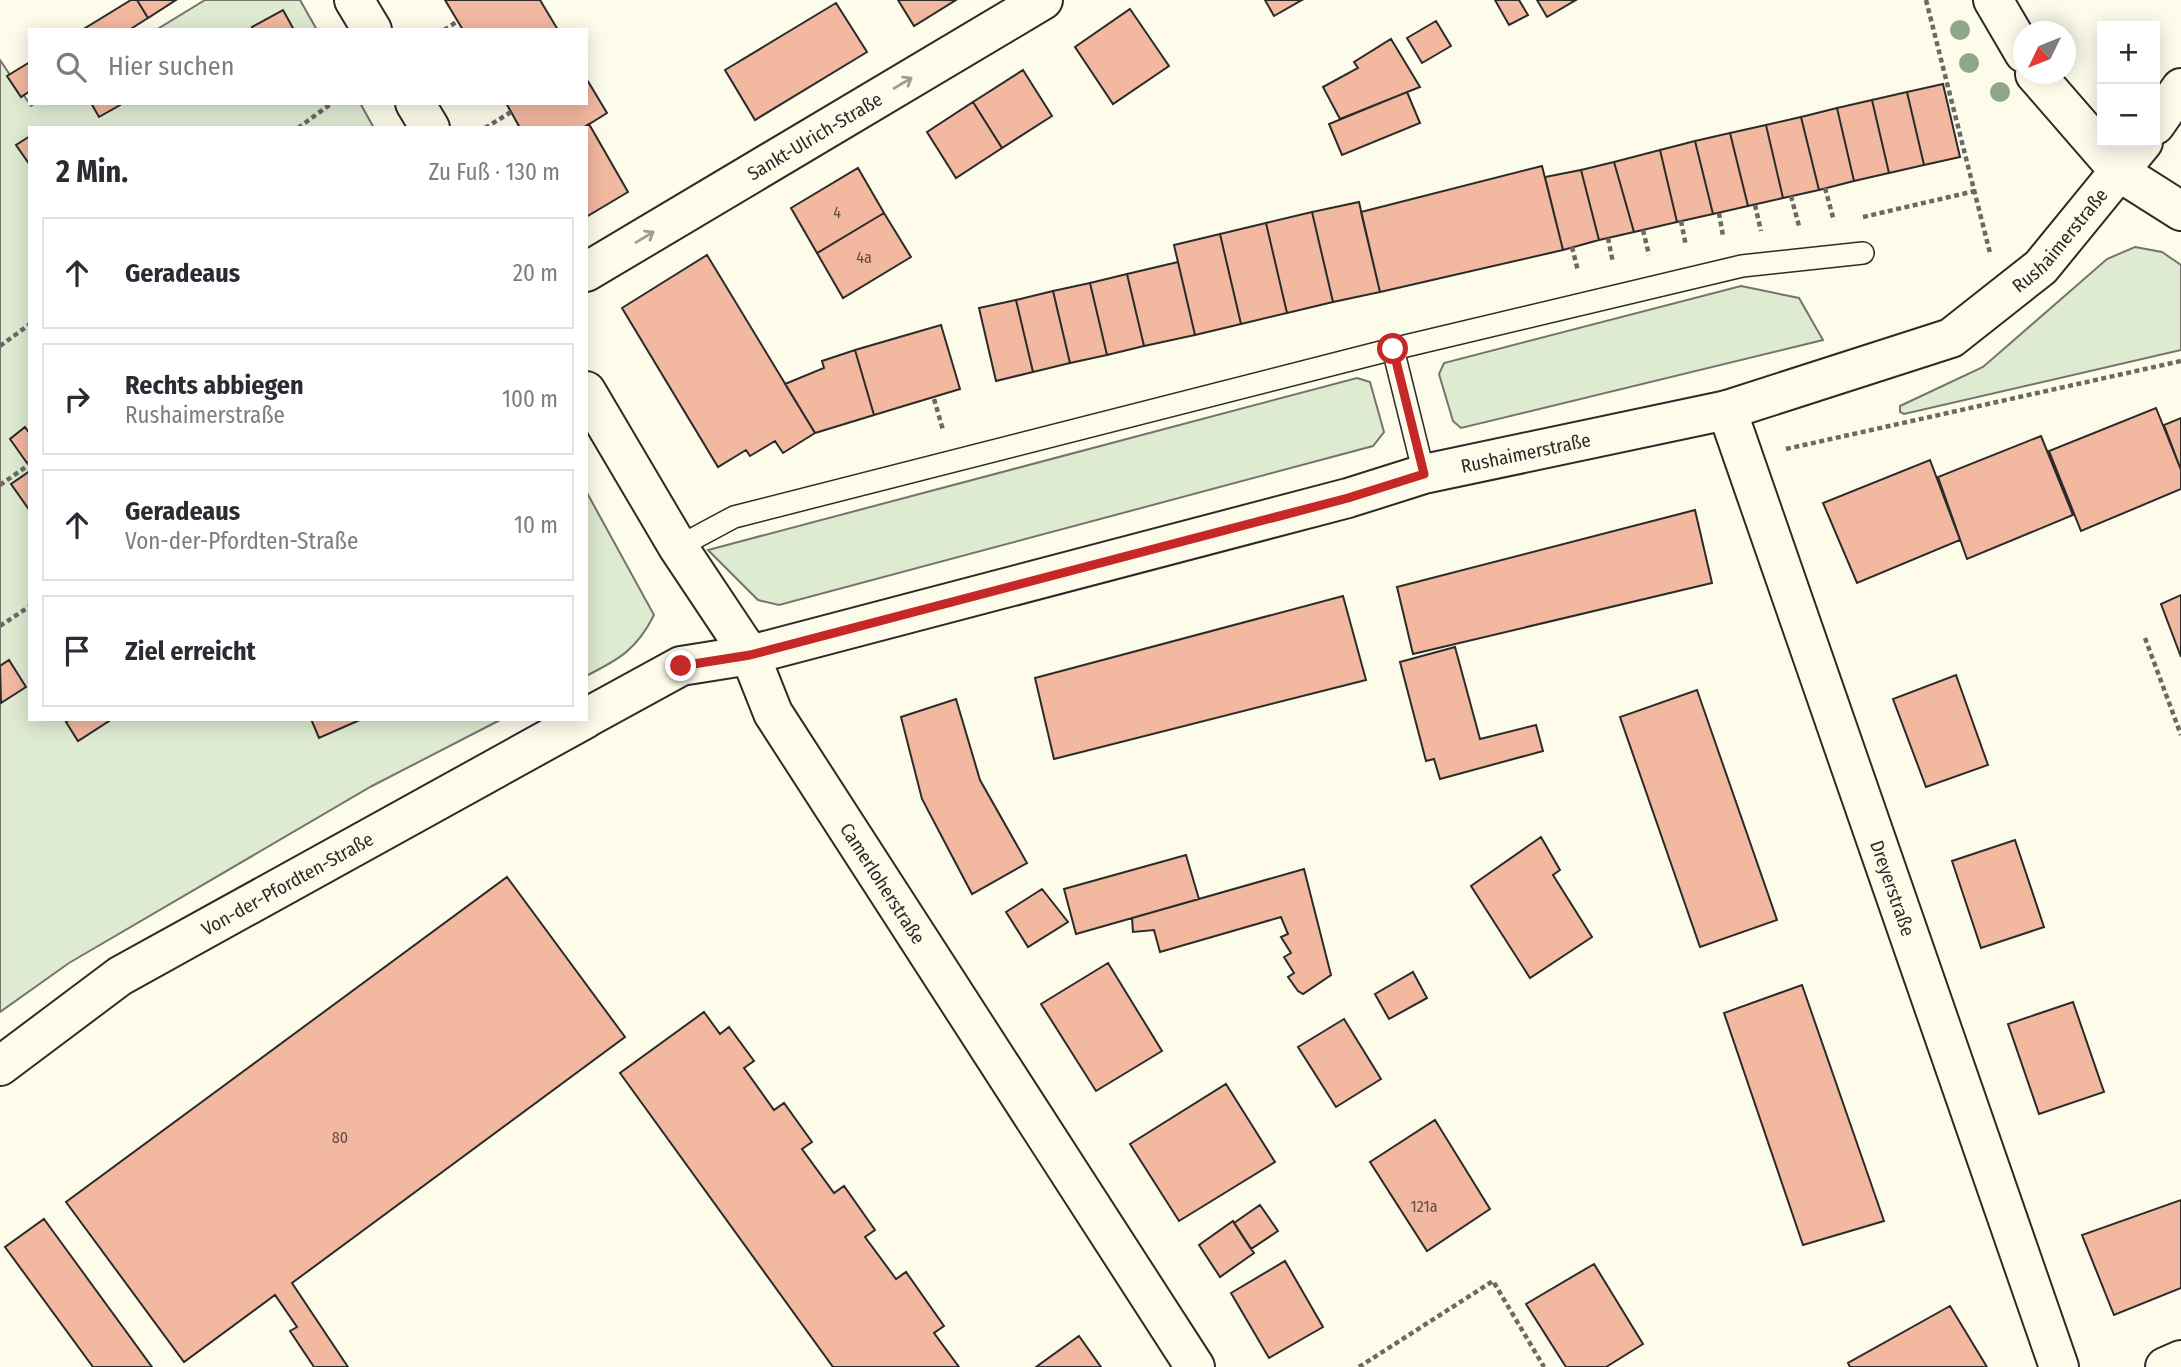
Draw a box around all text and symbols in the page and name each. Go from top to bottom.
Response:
north arrow [2013,21,2076,84]
map controls [2097,21,2160,147]
button: + [2097,21,2160,84]
search box [28,28,588,105]
icon: search [52,48,90,86]
text: Hier suchen [108,51,234,82]
one-way arrow [893,76,913,90]
button: − [2097,84,2160,147]
street label: Sankt-Ulrich-Straße [743,87,886,185]
text: 2 Min. [56,154,128,190]
text: Zu Fuß · 130 m [429,158,560,186]
street label: Rushaimerstraße [2007,184,2112,297]
house number: 4 [833,203,841,222]
one-way arrow [634,230,654,244]
house number: 4a [856,248,872,267]
icon: ahead [58,254,96,292]
text: Geradeaus [125,258,240,289]
text: 20 m [513,259,558,287]
route start [1377,333,1408,364]
text: Rechts abbiegen [125,370,304,401]
icon: right [58,380,96,418]
text: 100 m [502,385,558,413]
text: Rushaimerstraße [125,401,285,429]
street label: Rushaimerstraße [1459,428,1593,477]
text: Geradeaus [125,496,240,527]
icon: ahead [58,506,96,544]
text: 10 m [514,511,558,539]
text: Von-der-Pfordten-Straße [125,527,358,555]
icon: arrive [58,632,96,670]
text: Ziel erreicht [125,636,256,667]
route end [665,650,696,681]
street label: Camerloherstraße [835,819,930,948]
street label: Von-der-Pfordten-Straße [197,827,377,940]
street label: Dreyerstraße [1866,837,1920,939]
house number: 80 [332,1128,348,1147]
house number: 121a [1410,1197,1438,1216]

